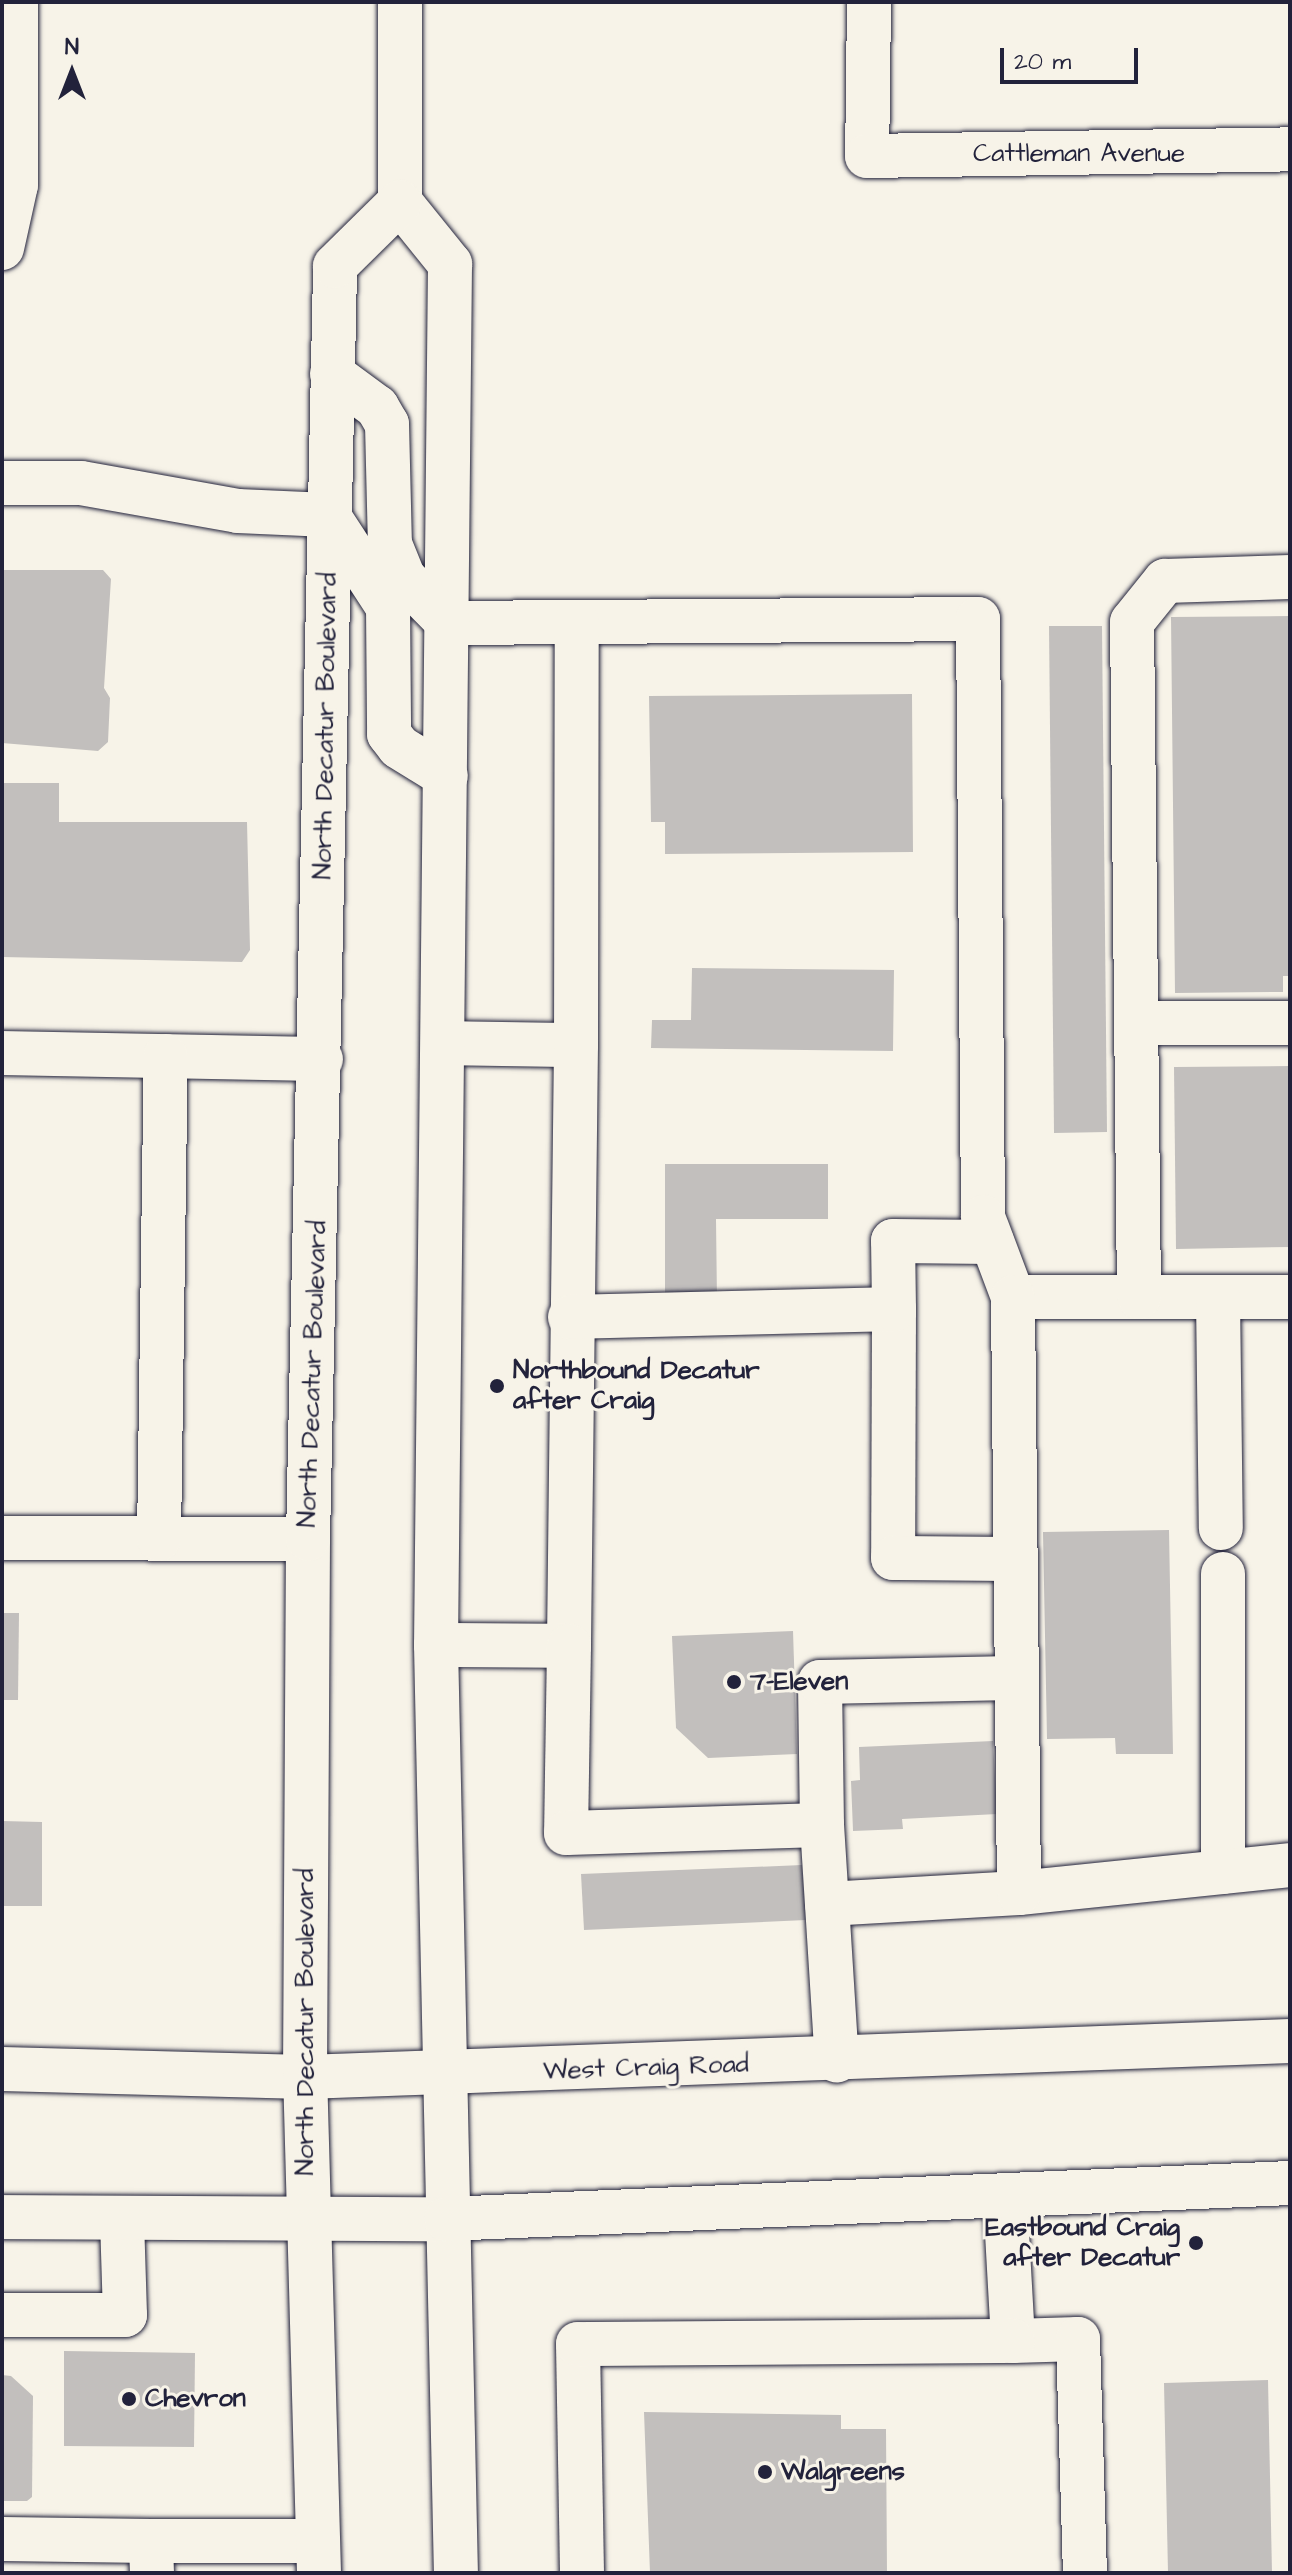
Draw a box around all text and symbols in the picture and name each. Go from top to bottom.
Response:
north arrow [32,32,112,112]
text: N [65,32,79,63]
scale bar [1004,32,1142,82]
text: 20 m [1014,45,1071,79]
street label: Cattleman Avenue [973,138,1185,170]
street label: North Decatur Boulevard [308,572,344,880]
street label: North Decatur Boulevard [292,1220,334,1528]
place label: Northbound Decatur after Craig [513,1355,759,1416]
marker: Northbound Decatur after Craig [488,1377,506,1395]
place label: 7-Eleven [750,1666,848,1698]
marker: 7-Eleven [725,1673,743,1691]
street label: North Decatur Boulevard [290,1869,322,2175]
street label: West Craig Road [543,2049,749,2087]
place label: Eastbound Craig after Decatur [985,2212,1180,2274]
marker: Eastbound Craig after Decatur [1187,2234,1205,2252]
place label: Chevron [145,2383,246,2415]
marker: Chevron [120,2390,138,2408]
place label: Walgreens [781,2456,905,2488]
marker: Walgreens [756,2463,774,2481]

